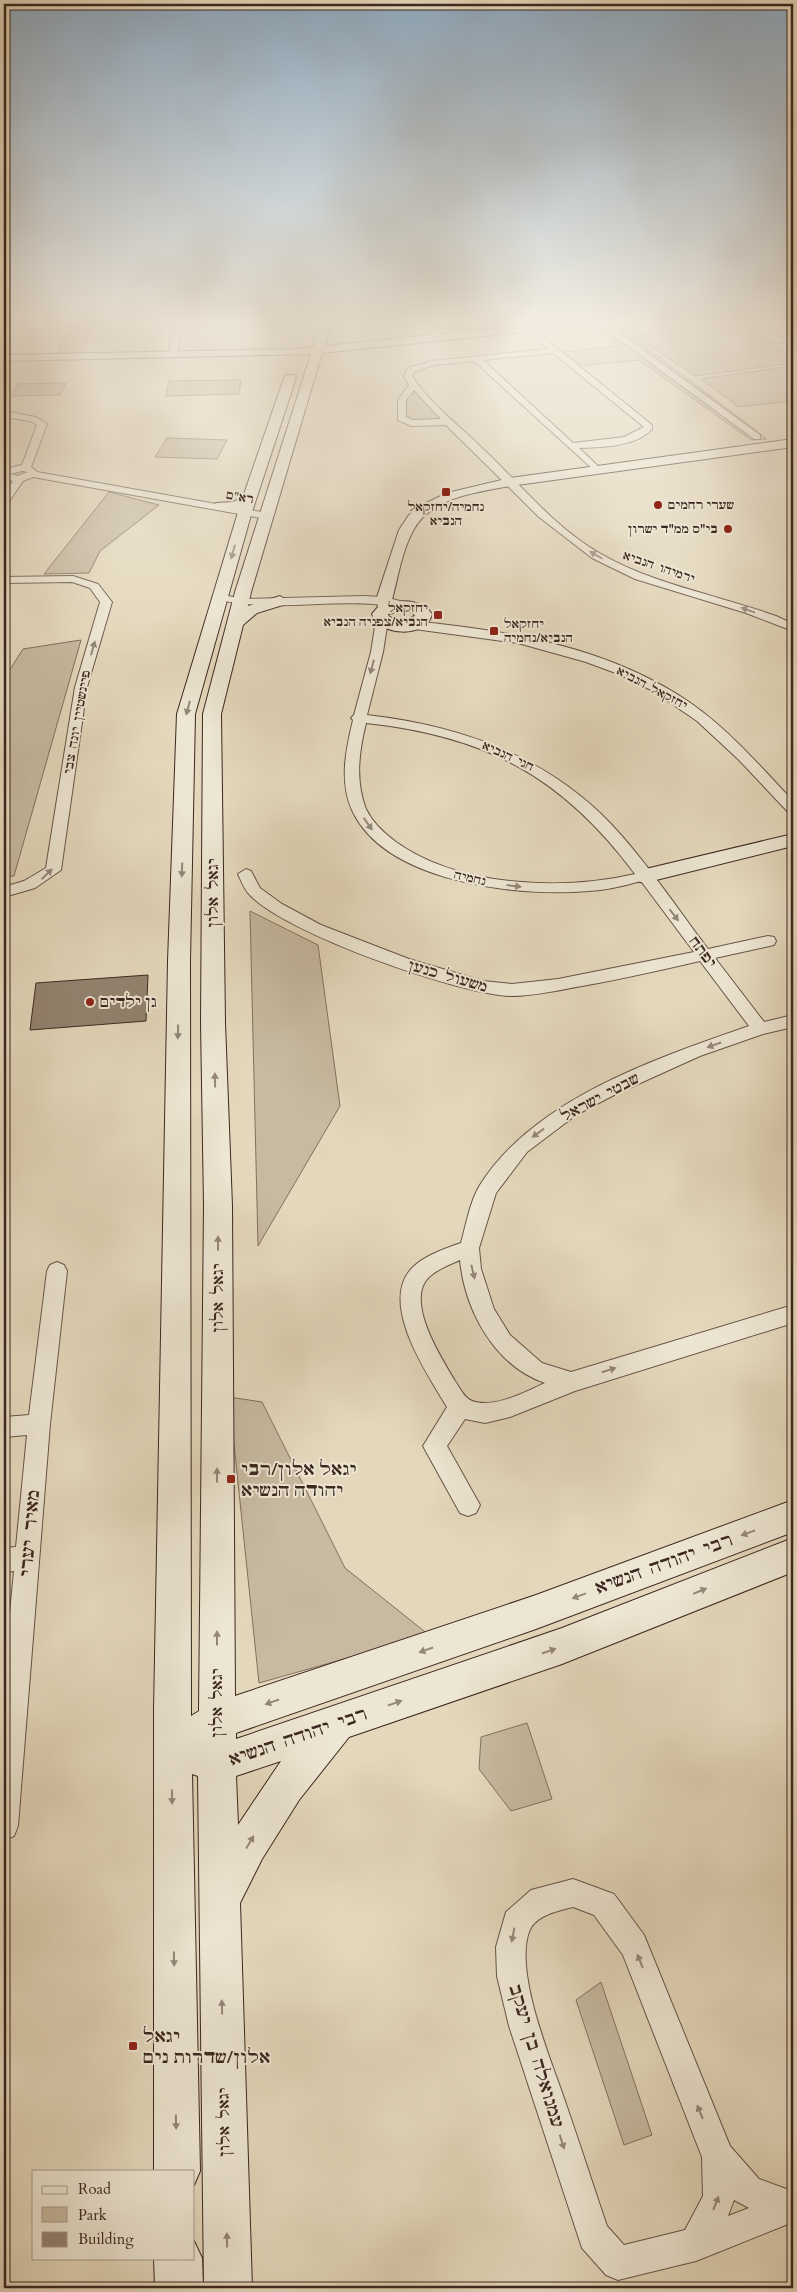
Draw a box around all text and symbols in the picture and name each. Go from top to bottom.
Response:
marker: נחמיה/יחזקאל הנביא [440,486,452,498]
street label: רא"ם [225,487,255,507]
place label: שערי רחמים [668,497,734,513]
place label: נחמיה/יחזקאל הנביא [408,499,485,529]
marker: שערי רחמים [652,499,664,511]
place label: בי"ס ממ"ד ישרון [628,521,718,537]
marker: בי"ס ממ"ד ישרון [722,523,734,535]
one-way arrow [229,544,237,559]
street label: ירמיהו הנביא [621,547,697,587]
one-way arrow [588,551,603,559]
place label: יחזקאל הנביא/צפניה הנביא [323,600,428,630]
one-way arrow [740,606,755,614]
marker: יחזקאל הנביא/צפניה הנביא [432,609,444,621]
place label: יחזקאל הנביא/נחמיה [504,616,573,646]
marker: יחזקאל הנביא/נחמיה [488,625,500,637]
one-way arrow [89,640,97,655]
one-way arrow [368,660,376,675]
street label: יחזקאל הנביא [614,663,691,714]
street label: פיינשטיין יונה צבי [60,669,94,775]
one-way arrow [184,701,192,716]
street label: חגי הנביא [479,737,537,775]
one-way arrow [363,817,373,831]
street label: יגאל אלון [203,858,223,928]
one-way arrow [177,862,185,878]
street label: נחמיה [452,867,488,890]
one-way arrow [41,868,53,880]
one-way arrow [506,882,522,890]
one-way arrow [669,908,679,921]
street label: יפתח [685,932,721,972]
street label: משעול כנען [406,955,490,997]
place label: גן ילדים [100,992,157,1012]
marker: גן ילדים [84,996,96,1008]
one-way arrow [174,1025,182,1041]
one-way arrow [706,1042,721,1049]
street label: שבטי ישראל [557,1068,643,1126]
one-way arrow [211,1072,219,1088]
one-way arrow [532,1128,545,1139]
one-way arrow [214,1234,222,1250]
street label: יגאל אלון [208,1263,228,1333]
one-way arrow [469,1265,477,1280]
one-way arrow [602,1366,617,1374]
place label: יגאל אלון/רבי יהודה הנשיא [241,1457,357,1503]
one-way arrow [213,1467,221,1483]
marker: יגאל אלון/רבי יהודה הנשיא [225,1473,237,1485]
street label: מאיר יערי [14,1488,46,1578]
street label: רבי יהודה הנשיא [592,1527,736,1601]
one-way arrow [740,1530,755,1537]
one-way arrow [693,1587,707,1595]
one-way arrow [571,1592,586,1600]
one-way arrow [213,1629,221,1645]
one-way arrow [542,1646,557,1654]
one-way arrow [418,1647,433,1654]
street label: יגאל אלון [207,1668,227,1738]
one-way arrow [264,1699,279,1707]
one-way arrow [388,1699,403,1707]
street label: רבי יהודה הנשיא [225,1702,371,1772]
one-way arrow [168,1789,176,1805]
one-way arrow [245,1836,254,1849]
one-way arrow [509,1927,517,1942]
one-way arrow [170,1951,178,1967]
one-way arrow [636,1954,644,1968]
street label: עמנואלה בן יעקב [502,1981,570,2131]
one-way arrow [217,1999,225,2015]
place label: יגאל אלון/שדרות נים [143,2024,270,2070]
marker: יגאל אלון/שדרות נים [127,2040,139,2052]
street label: יגאל אלון [213,2087,235,2157]
one-way arrow [696,2104,704,2119]
one-way arrow [173,2114,181,2130]
one-way arrow [559,2134,567,2149]
legend [32,2170,195,2260]
text: Road [78,2179,111,2199]
one-way arrow [712,2196,720,2210]
text: Park [78,2205,107,2225]
text: Building [78,2229,134,2249]
one-way arrow [223,2231,231,2247]

